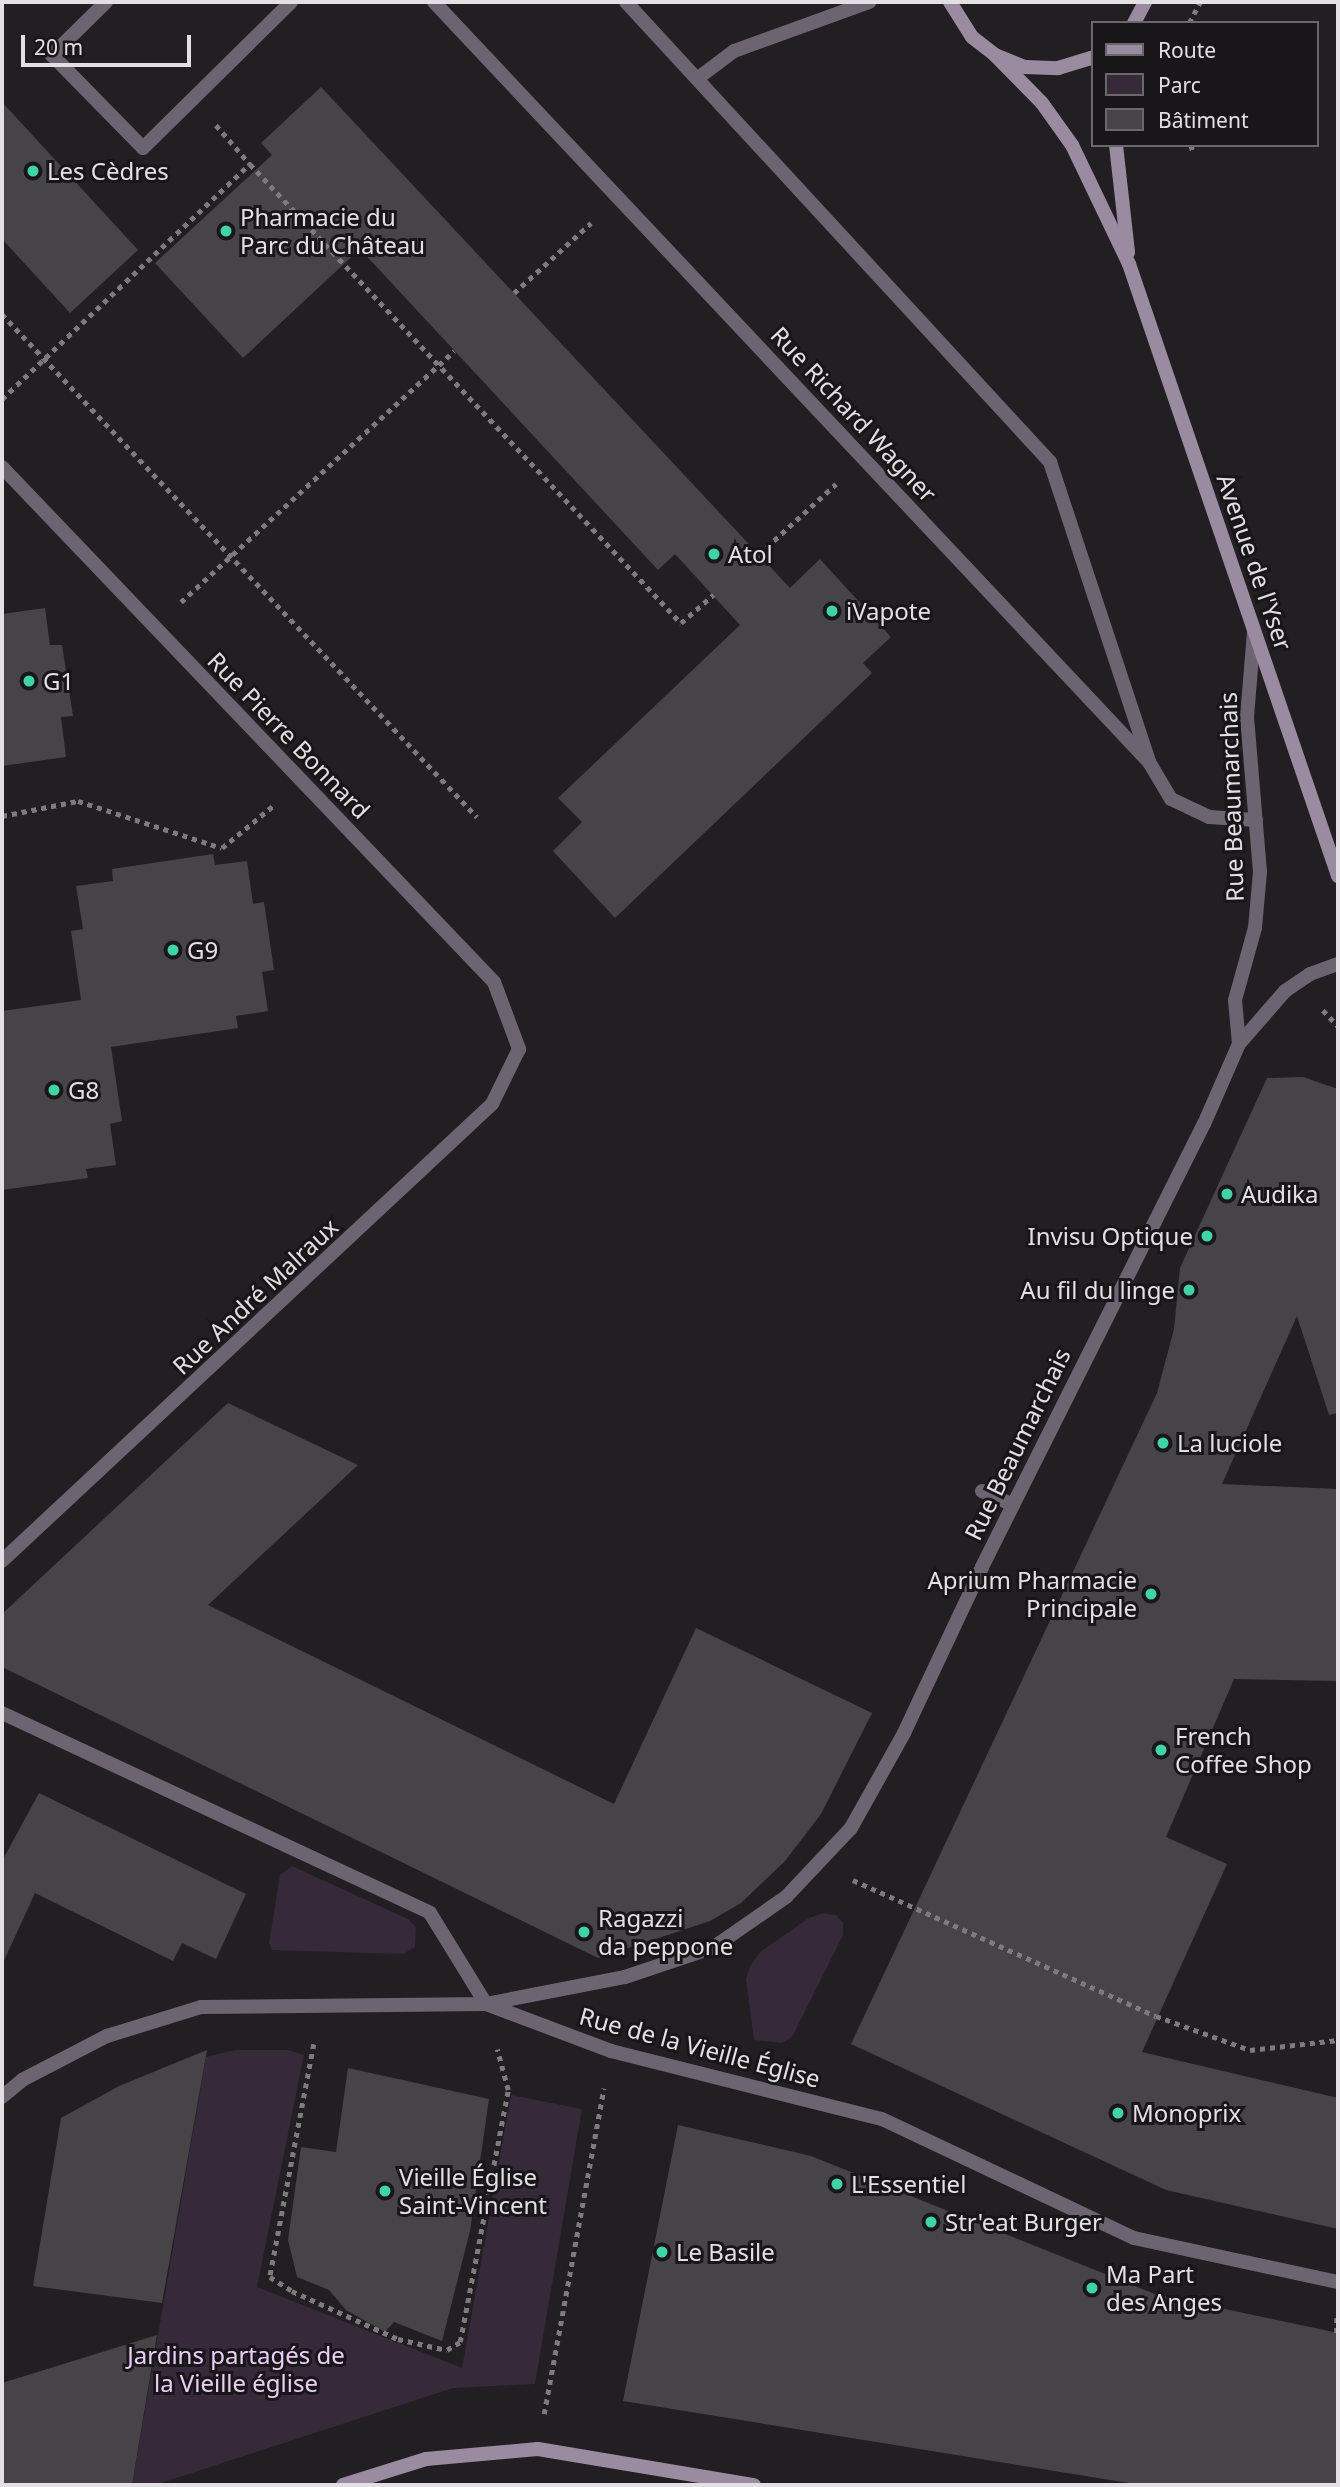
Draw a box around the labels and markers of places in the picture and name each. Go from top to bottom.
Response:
place label: Les Cèdres [47,157,169,185]
marker: Les Cèdres [25,163,41,179]
place label: Pharmacie du Parc du Château [240,203,425,259]
marker: Pharmacie du Parc du Château [218,223,234,239]
place label: Atol [728,540,773,568]
marker: Atol [706,546,722,562]
place label: iVapote [846,597,931,625]
marker: iVapote [824,603,840,619]
place label: G1 [43,667,74,695]
marker: G1 [21,673,37,689]
place label: G9 [187,936,218,964]
marker: G9 [165,942,181,958]
place label: G8 [68,1076,99,1104]
marker: G8 [46,1082,62,1098]
place label: Audika [1241,1180,1318,1208]
marker: Audika [1219,1186,1235,1202]
place label: Invisu Optique [1028,1222,1193,1250]
marker: Invisu Optique [1199,1228,1215,1244]
place label: Au fil du linge [1020,1276,1175,1304]
marker: Au fil du linge [1181,1282,1197,1298]
place label: La luciole [1177,1429,1282,1457]
marker: La luciole [1155,1435,1171,1451]
place label: Aprium Pharmacie Principale [927,1566,1137,1622]
marker: Aprium Pharmacie Principale [1143,1586,1159,1602]
place label: French Coffee Shop [1175,1722,1312,1778]
marker: French Coffee Shop [1153,1742,1169,1758]
place label: Ragazzi da peppone [598,1904,733,1960]
marker: Ragazzi da peppone [576,1924,592,1940]
place label: Monoprix [1132,2099,1241,2127]
marker: Monoprix [1110,2105,1126,2121]
place label: Vieille Église Saint-Vincent [399,2163,547,2219]
place label: L'Essentiel [851,2170,966,2198]
marker: L'Essentiel [829,2176,845,2192]
marker: Vieille Église Saint-Vincent [377,2183,393,2199]
place label: Str'eat Burger [945,2208,1102,2236]
marker: Str'eat Burger [923,2214,939,2230]
place label: Le Basile [676,2238,775,2266]
marker: Le Basile [654,2244,670,2260]
place label: Ma Part des Anges [1106,2260,1222,2316]
marker: Ma Part des Anges [1084,2280,1100,2296]

